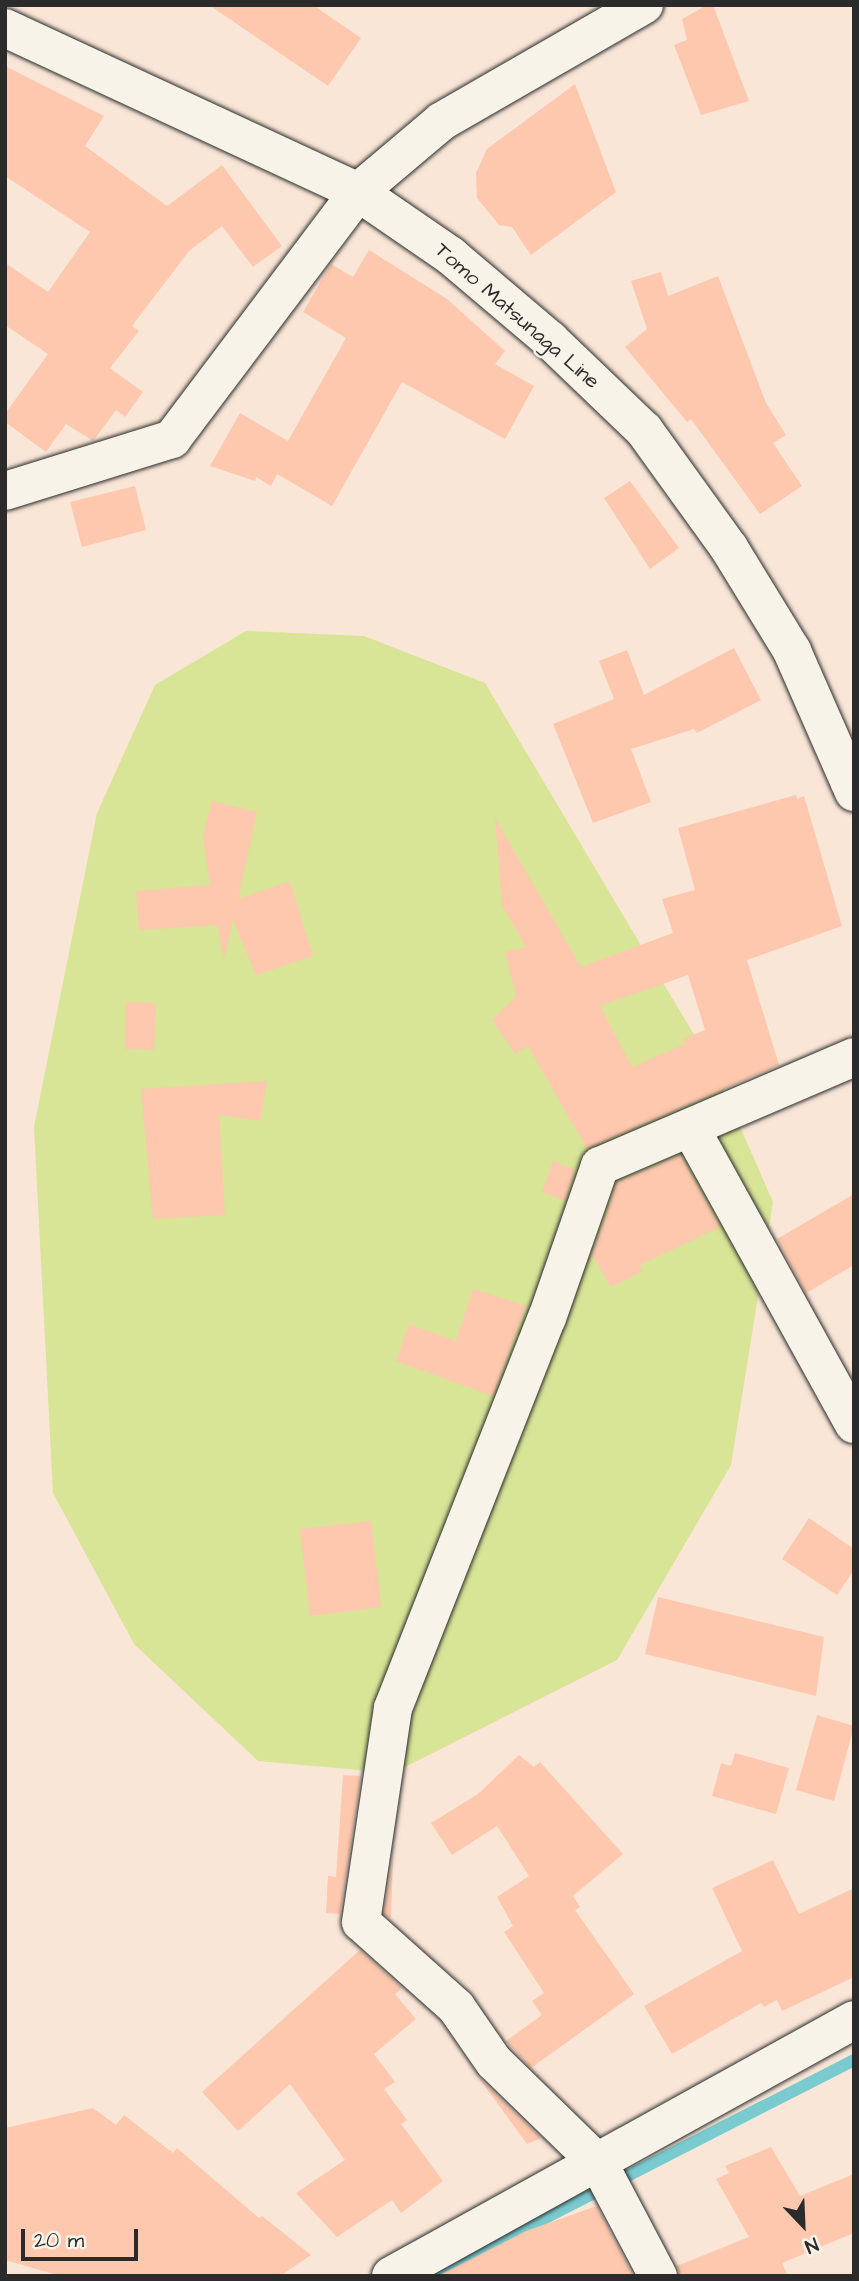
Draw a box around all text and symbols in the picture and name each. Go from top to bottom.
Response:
street label: Tomo Matsunaga Line [430,238,604,394]
north arrow [768,2190,838,2260]
scale bar [24,2214,142,2258]
text: 20 m [34,2226,84,2255]
text: N [801,2230,822,2260]

